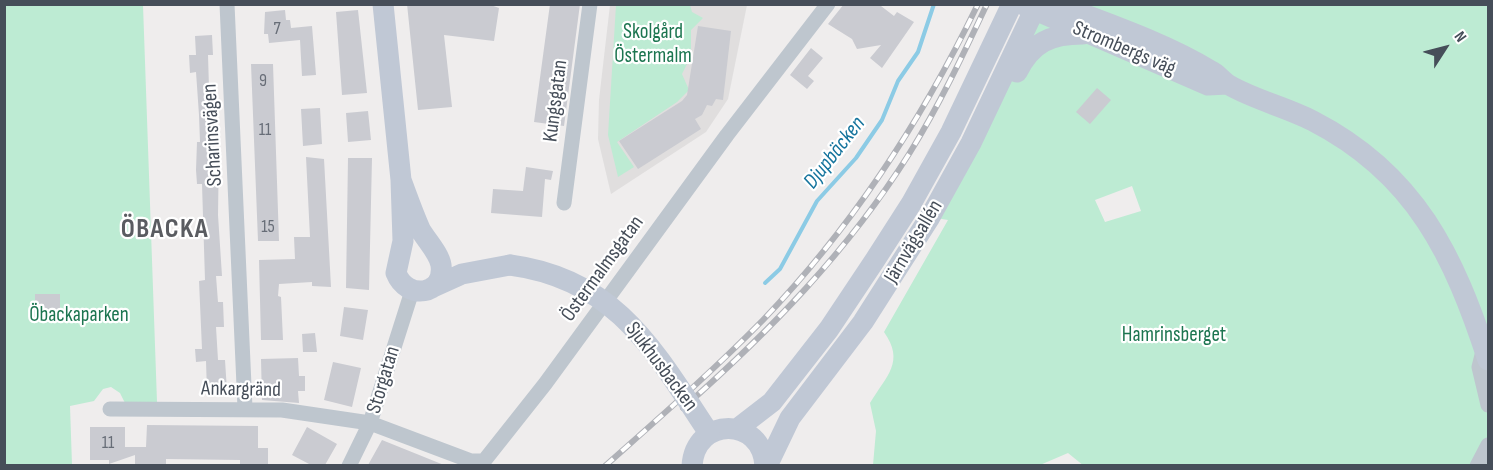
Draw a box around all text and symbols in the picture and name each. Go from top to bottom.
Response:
street label: Strombergs väg [1069,16,1179,82]
house number: 7 [273,18,281,40]
north arrow [1415,18,1475,78]
park label: Skolgård Östermalm [614,20,692,70]
text: N [1450,28,1470,46]
street label: Kungsgatan [538,59,574,143]
house number: 9 [259,70,267,92]
street label: Scharinsvägen [198,83,228,187]
water label: Djupbäcken [799,112,871,194]
house number: 11 [259,119,271,141]
street label: Järnvägsallén [879,196,949,288]
street label: Östermalmsgatan [556,211,650,327]
district label: ÖBACKA [121,214,209,246]
house number: 15 [261,216,275,238]
park label: Öbackaparken [29,303,129,329]
street label: Sjukhusbacken [619,317,703,417]
park label: Hamrinsberget [1122,323,1226,349]
street label: Storgatan [362,343,406,417]
street label: Ankargränd [201,377,281,403]
house number: 11 [102,432,114,454]

